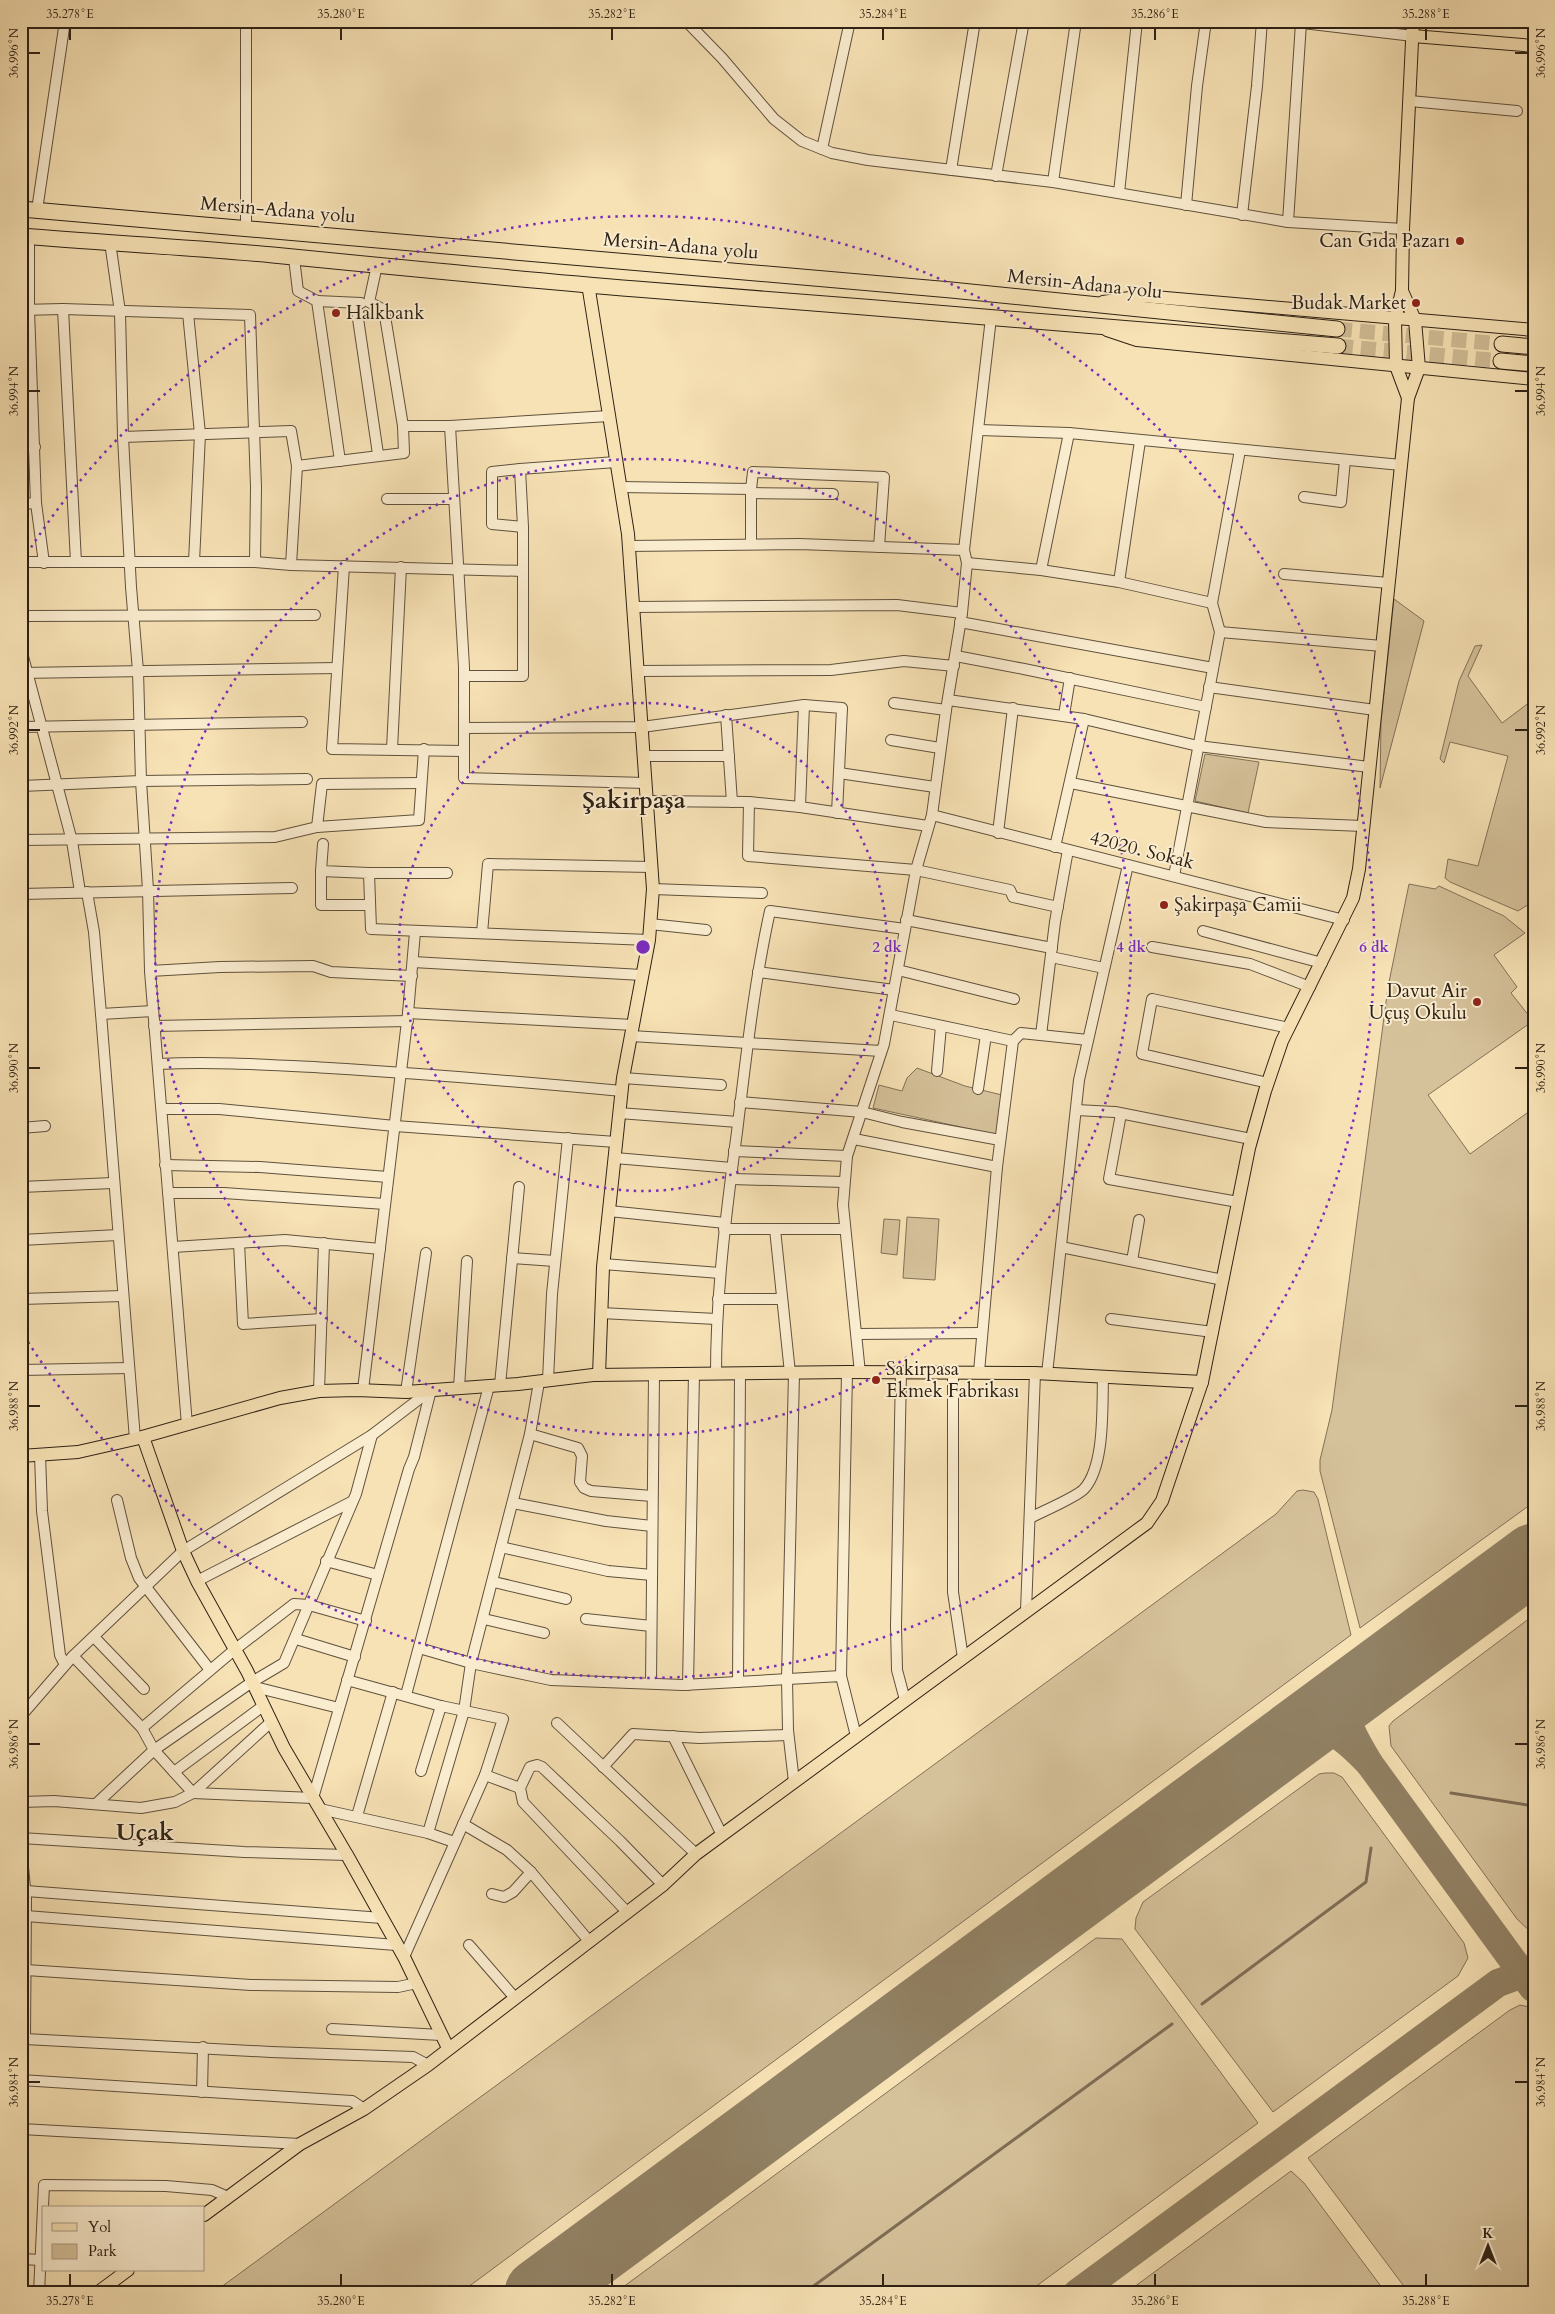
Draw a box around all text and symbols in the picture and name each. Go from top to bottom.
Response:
text: 35.278°E [46,6,94,22]
text: 35.280°E [317,6,365,22]
text: 35.282°E [588,6,636,22]
text: 35.284°E [859,6,907,22]
text: 35.286°E [1131,6,1179,22]
text: 35.288°E [1402,6,1450,22]
text: 36.996°N [6,27,22,78]
text: 36.996°N [1533,27,1549,78]
street label: Mersin-Adana yolu [199,190,357,230]
street label: Mersin-Adana yolu [602,226,760,266]
place label: Can Gıda Pazarı [1319,228,1450,254]
marker: Can Gıda Pazarı [1454,235,1466,247]
street label: Mersin-Adana yolu [1006,263,1164,305]
place label: Budak Market [1291,290,1406,316]
marker: Budak Market [1410,297,1422,309]
place label: Halkbank [346,300,425,326]
marker: Halkbank [330,307,342,319]
text: 36.994°N [6,365,22,416]
text: 36.994°N [1533,365,1549,416]
text: 36.992°N [6,704,22,755]
text: 36.992°N [1533,704,1549,755]
district label: Şakirpaşa [582,784,686,817]
street label: 42020. Sokak [1087,824,1198,876]
place label: Şakirpaşa Camii [1174,892,1302,918]
marker: Şakirpaşa Camii [1158,899,1170,911]
text: 2 dk [872,937,902,957]
text: 4 dk [1116,937,1146,957]
text: 6 dk [1359,937,1389,957]
centre of rings [634,938,652,956]
place label: Davut Air Uçuş Okulu [1369,978,1467,1026]
marker: Davut Air Uçuş Okulu [1471,996,1483,1008]
text: 36.990°N [6,1042,22,1093]
text: 36.990°N [1533,1042,1549,1093]
place label: Sakirpasa Ekmek Fabrikası [886,1356,1019,1404]
marker: Sakirpasa Ekmek Fabrikası [870,1374,882,1386]
text: 36.988°N [6,1380,22,1431]
text: 36.988°N [1533,1380,1549,1431]
text: 36.986°N [6,1718,22,1769]
text: 36.986°N [1533,1718,1549,1769]
district label: Uçak [116,1816,174,1849]
text: 36.984°N [6,2056,22,2107]
text: 36.984°N [1533,2056,1549,2107]
legend [42,2206,205,2272]
text: Yol [88,2217,111,2237]
north arrow [1462,2222,1512,2272]
text: K [1482,2224,1494,2243]
text: Park [88,2241,117,2261]
text: 35.278°E [46,2293,94,2309]
text: 35.280°E [317,2293,365,2309]
text: 35.282°E [588,2293,636,2309]
text: 35.284°E [859,2293,907,2309]
text: 35.286°E [1131,2293,1179,2309]
text: 35.288°E [1402,2293,1450,2309]

